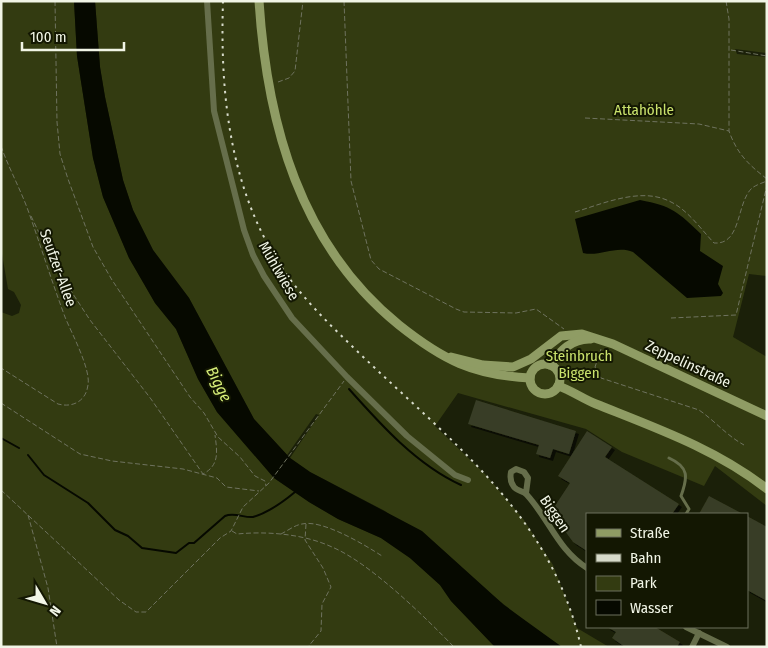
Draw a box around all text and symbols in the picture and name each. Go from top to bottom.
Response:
scale bar [22,20,125,52]
text: 100 m [30,28,67,46]
park label: Attahöhle [614,101,674,119]
street label: Seufzer-Allee [36,227,80,309]
street label: Mühlwiese [255,238,303,304]
street label: Zeppelinstraße [642,336,734,392]
park label: Steinbruch Biggen [546,347,612,382]
water label: Bigge [202,363,236,405]
street label: Biggen [536,492,574,536]
legend [586,513,748,628]
text: Straße [630,524,670,542]
text: Bahn [630,549,661,567]
text: Park [630,574,657,592]
north arrow [20,578,70,628]
text: Wasser [630,599,674,617]
text: N [46,602,64,619]

